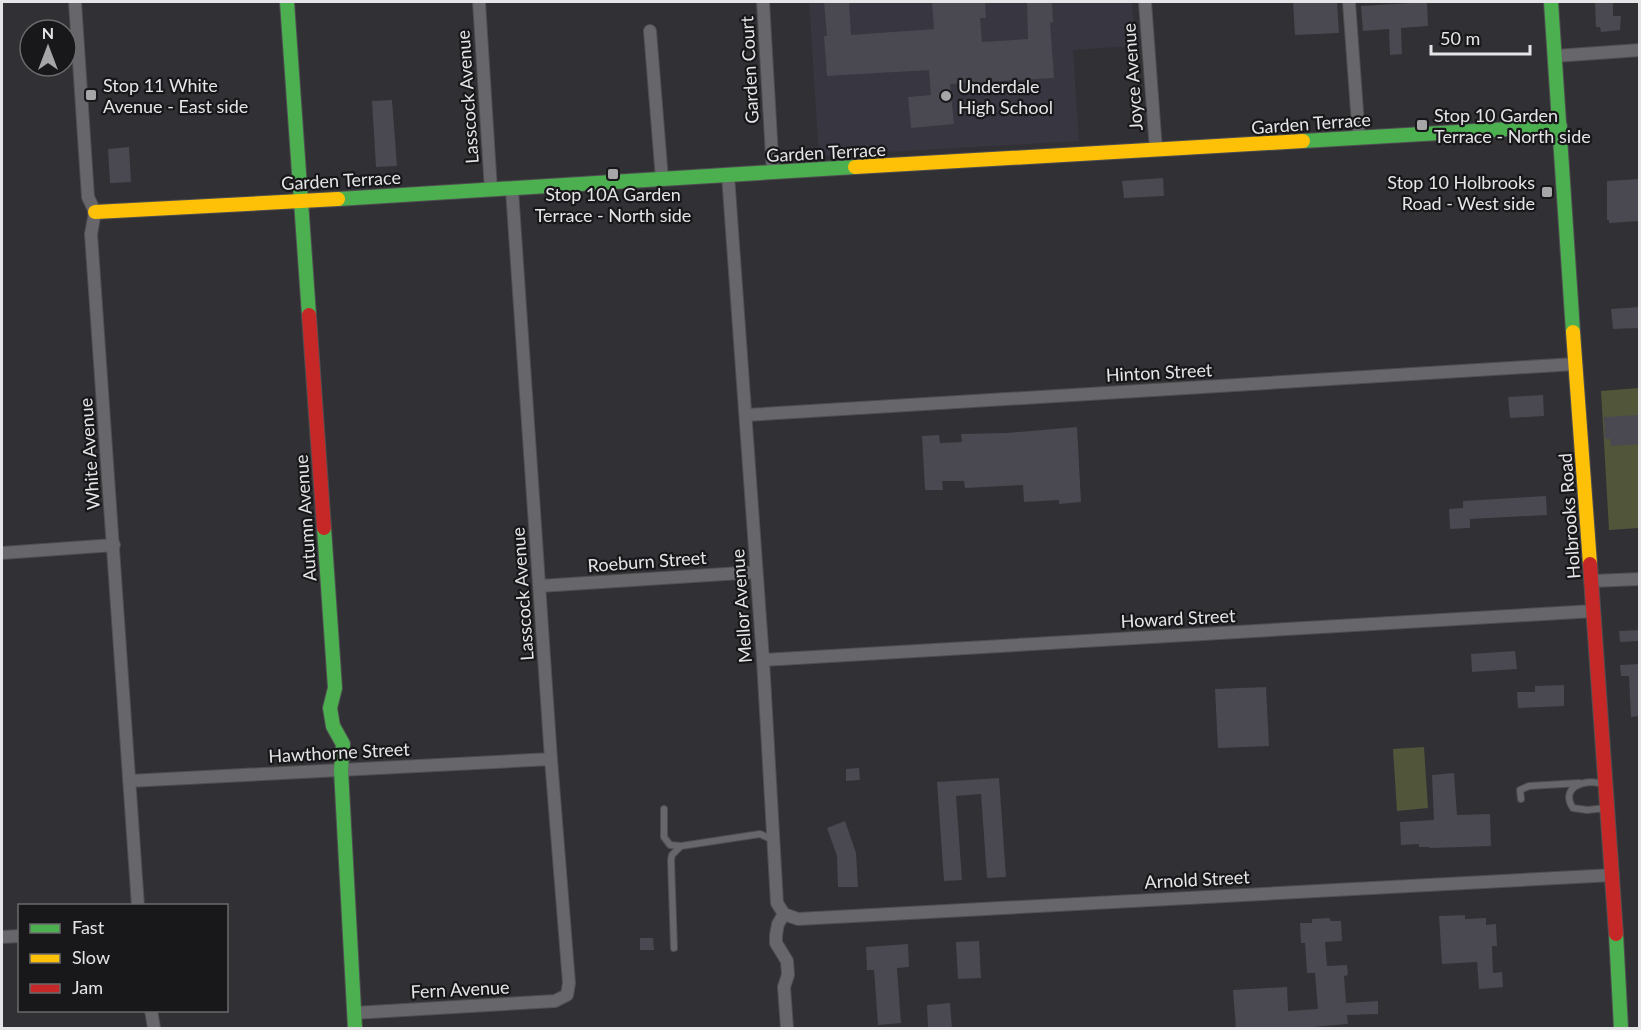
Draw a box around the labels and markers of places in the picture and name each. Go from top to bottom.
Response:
place label: Stop 11 White Avenue - East side [103,74,248,117]
place label: Underdale High School [958,75,1053,118]
marker: Stop 11 White Avenue - East side [84,88,98,102]
marker: Underdale High School [939,89,953,103]
place label: Stop 10 Garden Terrace - North side [1434,104,1591,147]
marker: Stop 10 Garden Terrace - North side [1415,118,1429,132]
marker: Stop 10A Garden Terrace - North side [606,167,620,181]
place label: Stop 10 Holbrooks Road - West side [1387,171,1535,214]
place label: Stop 10A Garden Terrace - North side [535,183,691,226]
marker: Stop 10 Holbrooks Road - West side [1540,185,1554,199]

